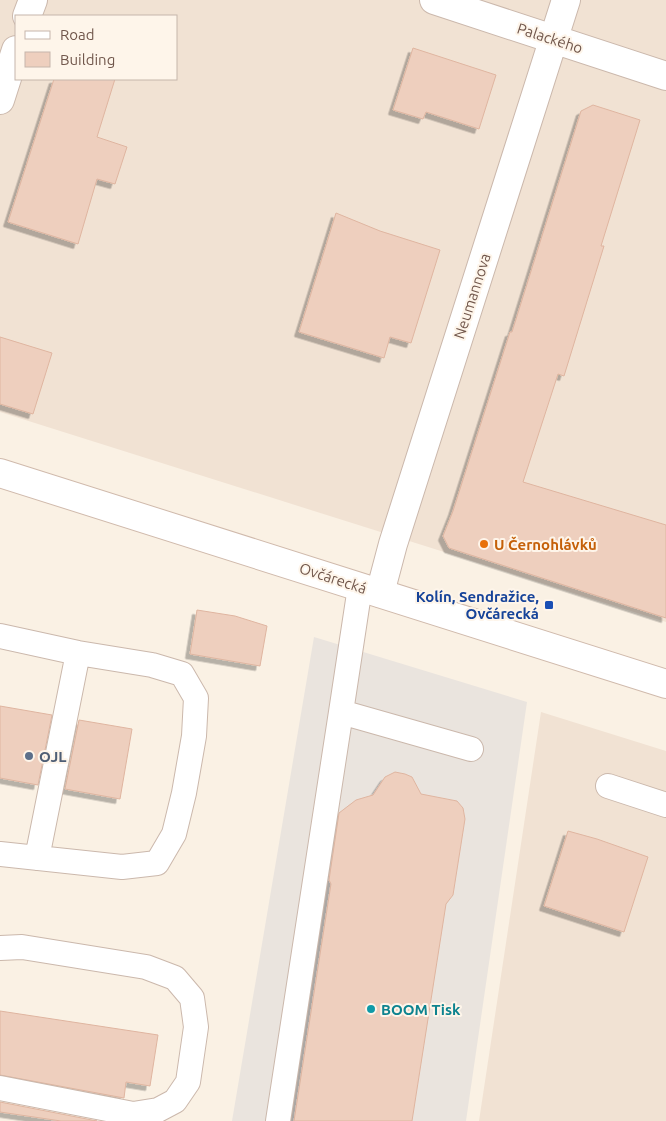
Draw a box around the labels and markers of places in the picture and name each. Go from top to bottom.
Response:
place label: U Černohlávků [494,536,597,553]
marker: U Černohlávků [478,538,490,550]
place label: Kolín, Sendražice, Ovčárecká [416,588,539,622]
marker: Kolín, Sendražice, Ovčárecká [543,599,555,611]
place label: OJL [39,748,67,765]
marker: OJL [23,750,35,762]
place label: BOOM Tisk [381,1001,461,1018]
marker: BOOM Tisk [365,1003,377,1015]

